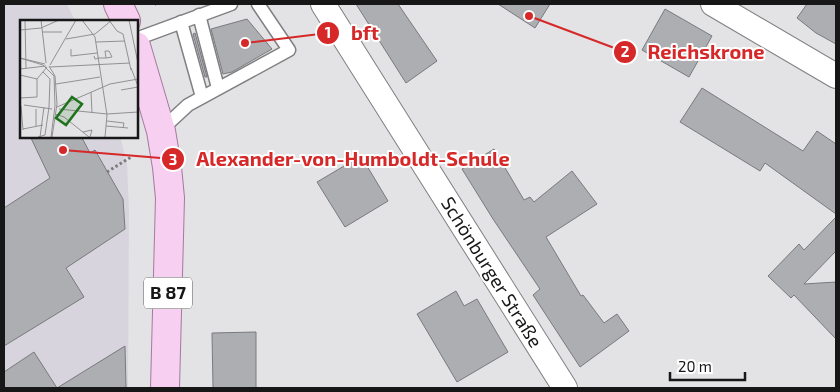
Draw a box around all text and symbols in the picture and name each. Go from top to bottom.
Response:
callout: bft [316,15,389,50]
inset map [20,20,138,138]
text: bft [351,20,379,44]
text: 1 [325,23,331,41]
callout: Reichskrone [613,34,775,69]
text: Reichskrone [647,39,765,63]
text: 2 [621,42,630,60]
callout: Alexander-von-Humboldt-Schule [161,142,520,177]
text: Alexander-von-Humboldt-Schule [196,146,510,170]
text: 3 [169,150,177,168]
street label: Schönburger Straße [437,192,548,351]
road number: B 87 [144,278,192,308]
scale bar [670,350,745,382]
text: 20 m [678,357,712,375]

